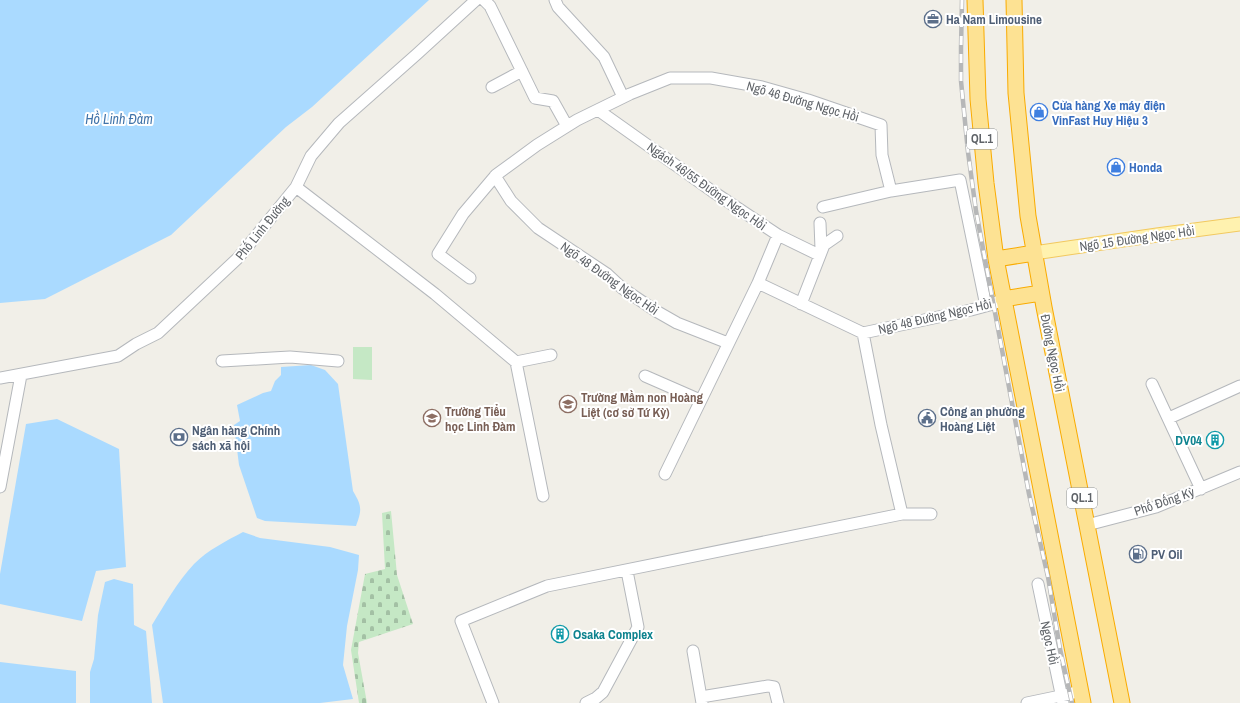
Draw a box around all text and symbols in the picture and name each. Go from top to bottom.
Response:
office icon: Ha Nam Limousine [923,9,943,29]
place label: Ha Nam Limousine [946,11,1042,28]
street label: Ngõ 46 Đường Ngọc Hồi [745,77,861,126]
place label: Cửa hàng Xe máy điện VinFast Huy Hiệu 3 [1052,97,1165,129]
shop icon: Cửa hàng Xe máy điện VinFast Huy Hiệu 3 [1029,102,1049,122]
water label: Hồ Linh Đàm [85,110,153,128]
road number: QL.1 [967,129,997,149]
street label: Ngách 46/55 Đường Ngọc Hồi [644,139,770,234]
shop icon: Honda [1106,157,1126,177]
place label: Honda [1129,159,1162,176]
street label: Phố Linh Đường [232,193,293,264]
street label: Ngõ 15 Đường Ngọc Hồi [1078,222,1196,255]
street label: Ngõ 48 Đường Ngọc Hồi [557,238,662,319]
street label: Ngõ 48 Đường Ngọc Hồi [877,295,994,338]
street label: Đường Ngọc Hồi [1037,313,1068,393]
place label: Trường Mầm non Hoàng Liệt (cơ sở Tứ Kỳ) [581,389,703,421]
school or university icon: Trường Mầm non Hoàng Liệt (cơ sở Tứ Kỳ) [558,394,578,414]
place label: Trường Tiểu học Linh Đàm [445,403,516,435]
place label: Công an phường Hoàng Liệt [940,403,1025,435]
school or university icon: Trường Tiểu học Linh Đàm [422,408,442,428]
public building icon: Công an phường Hoàng Liệt [917,408,937,428]
place label: Ngân hàng Chính sách xã hội [192,422,280,454]
bank icon: Ngân hàng Chính sách xã hội [169,427,189,447]
building icon: DV04 [1205,430,1225,450]
place label: DV04 [1175,432,1202,449]
street label: Phố Đống Kỳ [1132,483,1197,520]
road number: QL.1 [1067,488,1097,508]
fuel station icon: PV Oil [1128,544,1148,564]
place label: PV Oil [1151,546,1182,563]
street label: Ngọc Hồi [1037,620,1062,667]
building icon: Osaka Complex [550,624,570,644]
place label: Osaka Complex [573,626,653,643]

